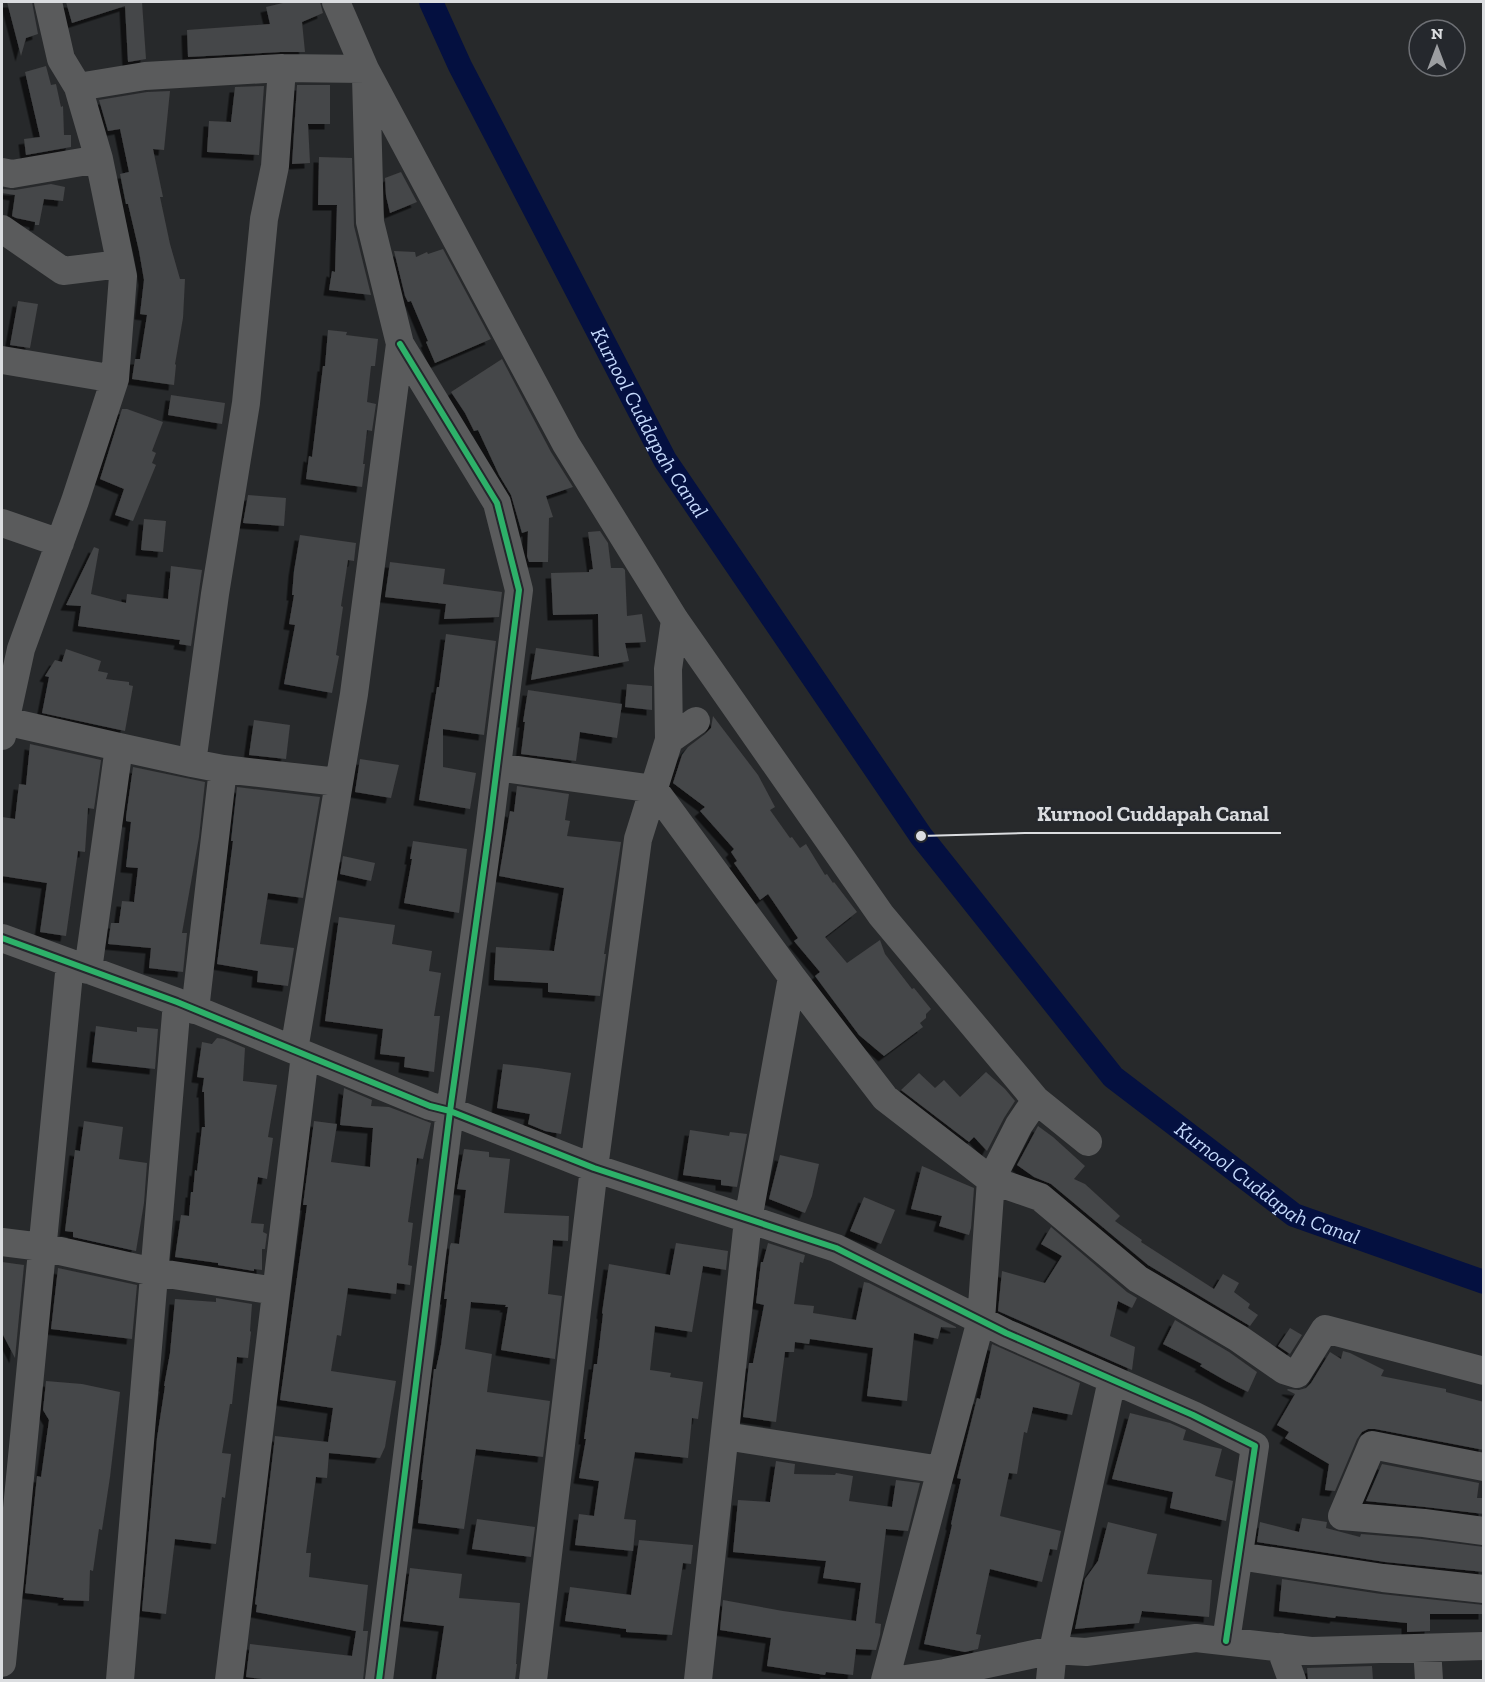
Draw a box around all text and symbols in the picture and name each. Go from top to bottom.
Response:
north arrow [1407,18,1467,78]
text: N [1431,24,1443,43]
water label: Kurnool Cuddapah Canal [586,323,714,522]
callout: Kurnool Cuddapah Canal [1025,794,1281,833]
text: Kurnool Cuddapah Canal [1037,801,1269,826]
water label: Kurnool Cuddapah Canal [1170,1116,1363,1249]

